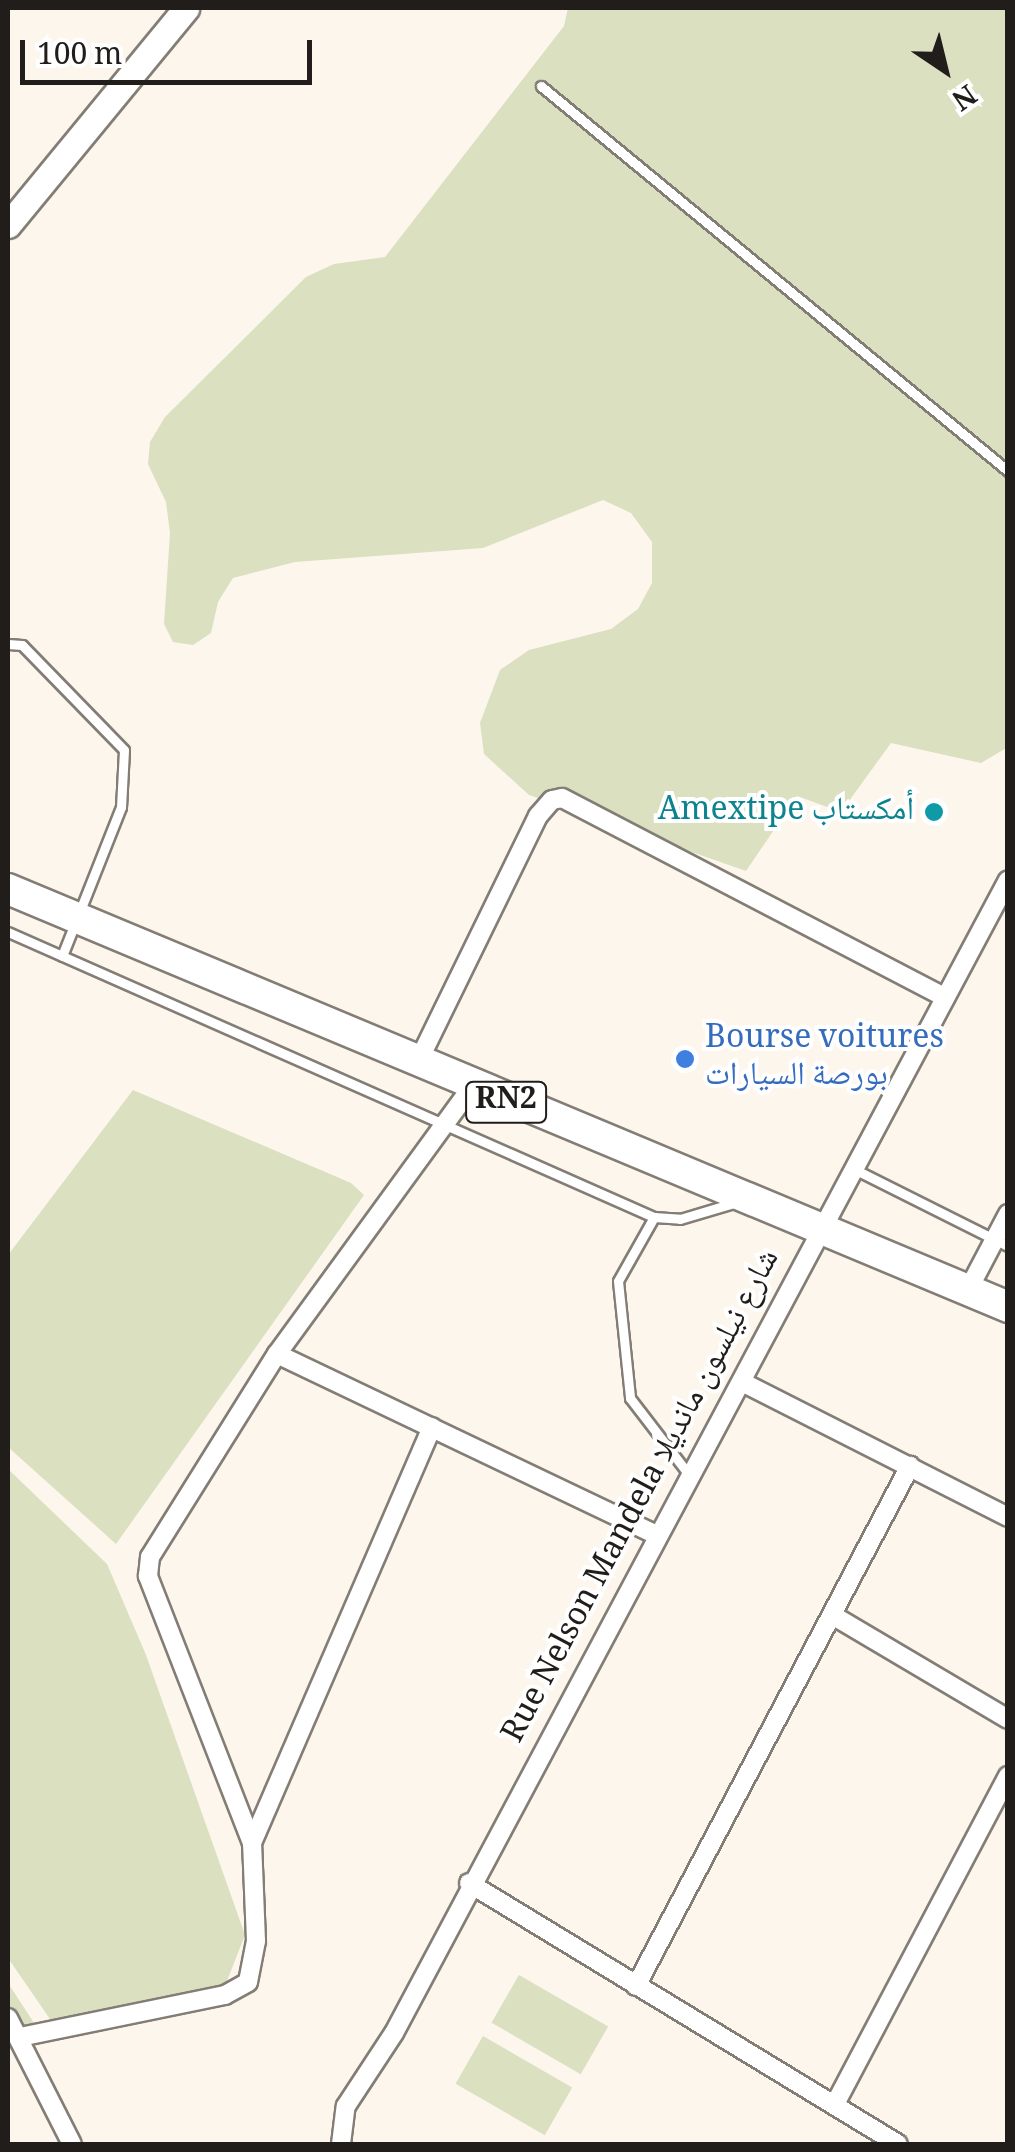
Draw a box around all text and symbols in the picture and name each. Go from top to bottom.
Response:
scale bar [25,20,318,82]
north arrow [895,20,995,120]
text: 100 m [37,32,122,83]
text: N [939,69,985,121]
place label: Amextipe أمكستاب [658,793,914,831]
marker: Amextipe أمكستاب [923,801,945,823]
place label: Bourse voitures بورصة السيارات [705,1022,944,1097]
marker: Bourse voitures بورصة السيارات [674,1048,696,1070]
road number: RN2 [464,1077,548,1127]
street label: Rue Nelson Mandela شارع نيلسون مانديلا [496,1244,790,1750]

